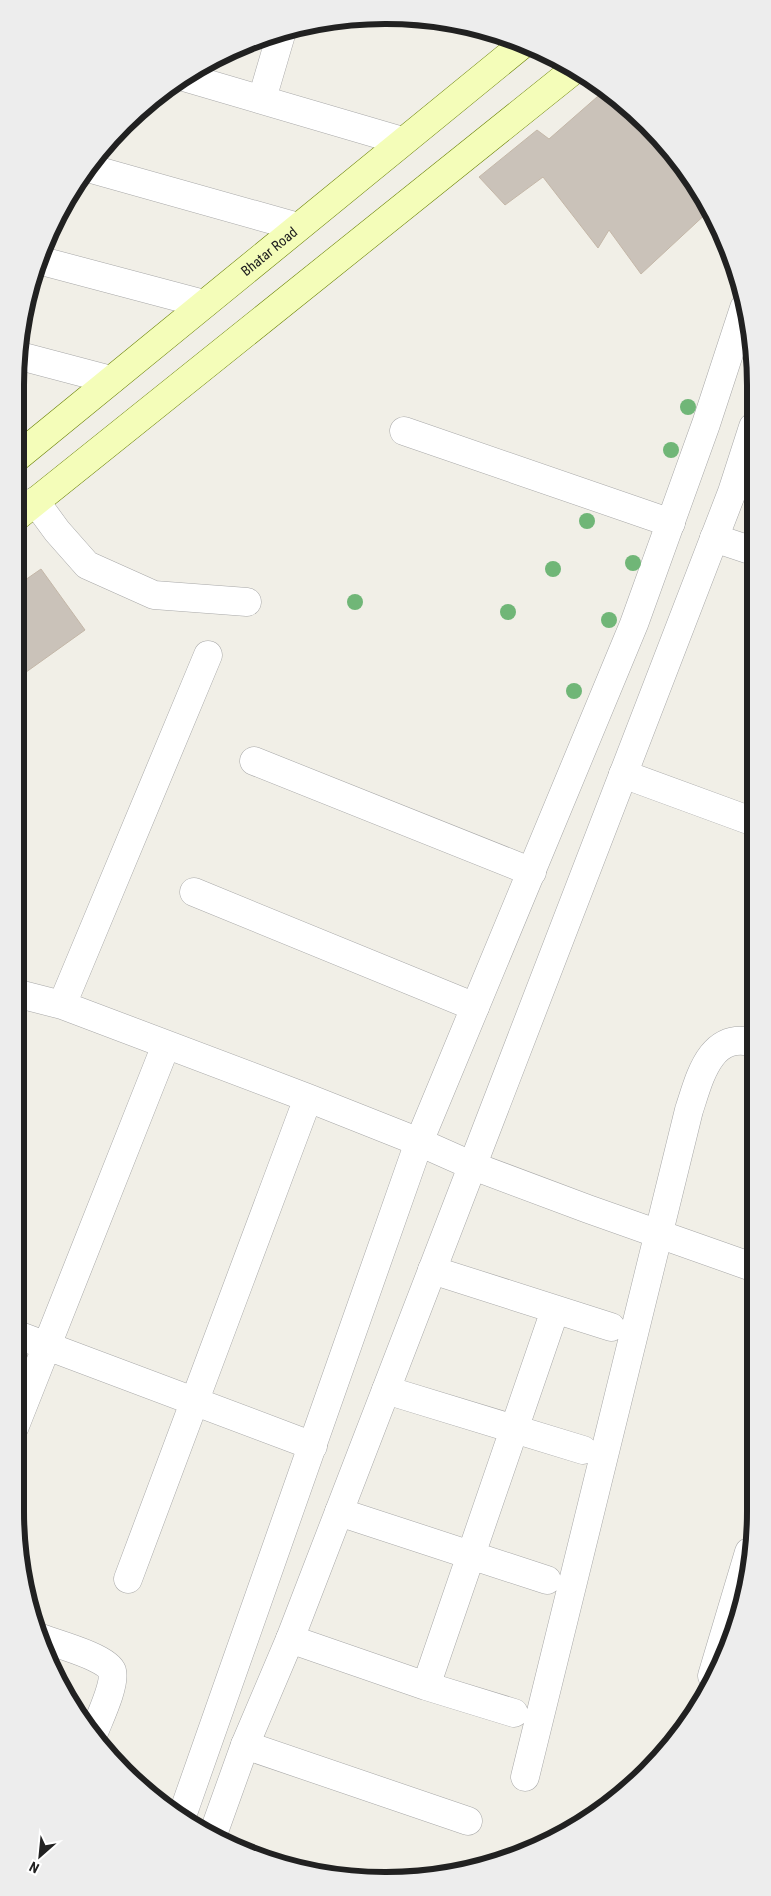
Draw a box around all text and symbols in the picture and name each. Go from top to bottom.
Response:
street label: Bhatar Road [238,224,300,279]
north arrow [15,1831,65,1881]
text: N [27,1859,42,1877]

